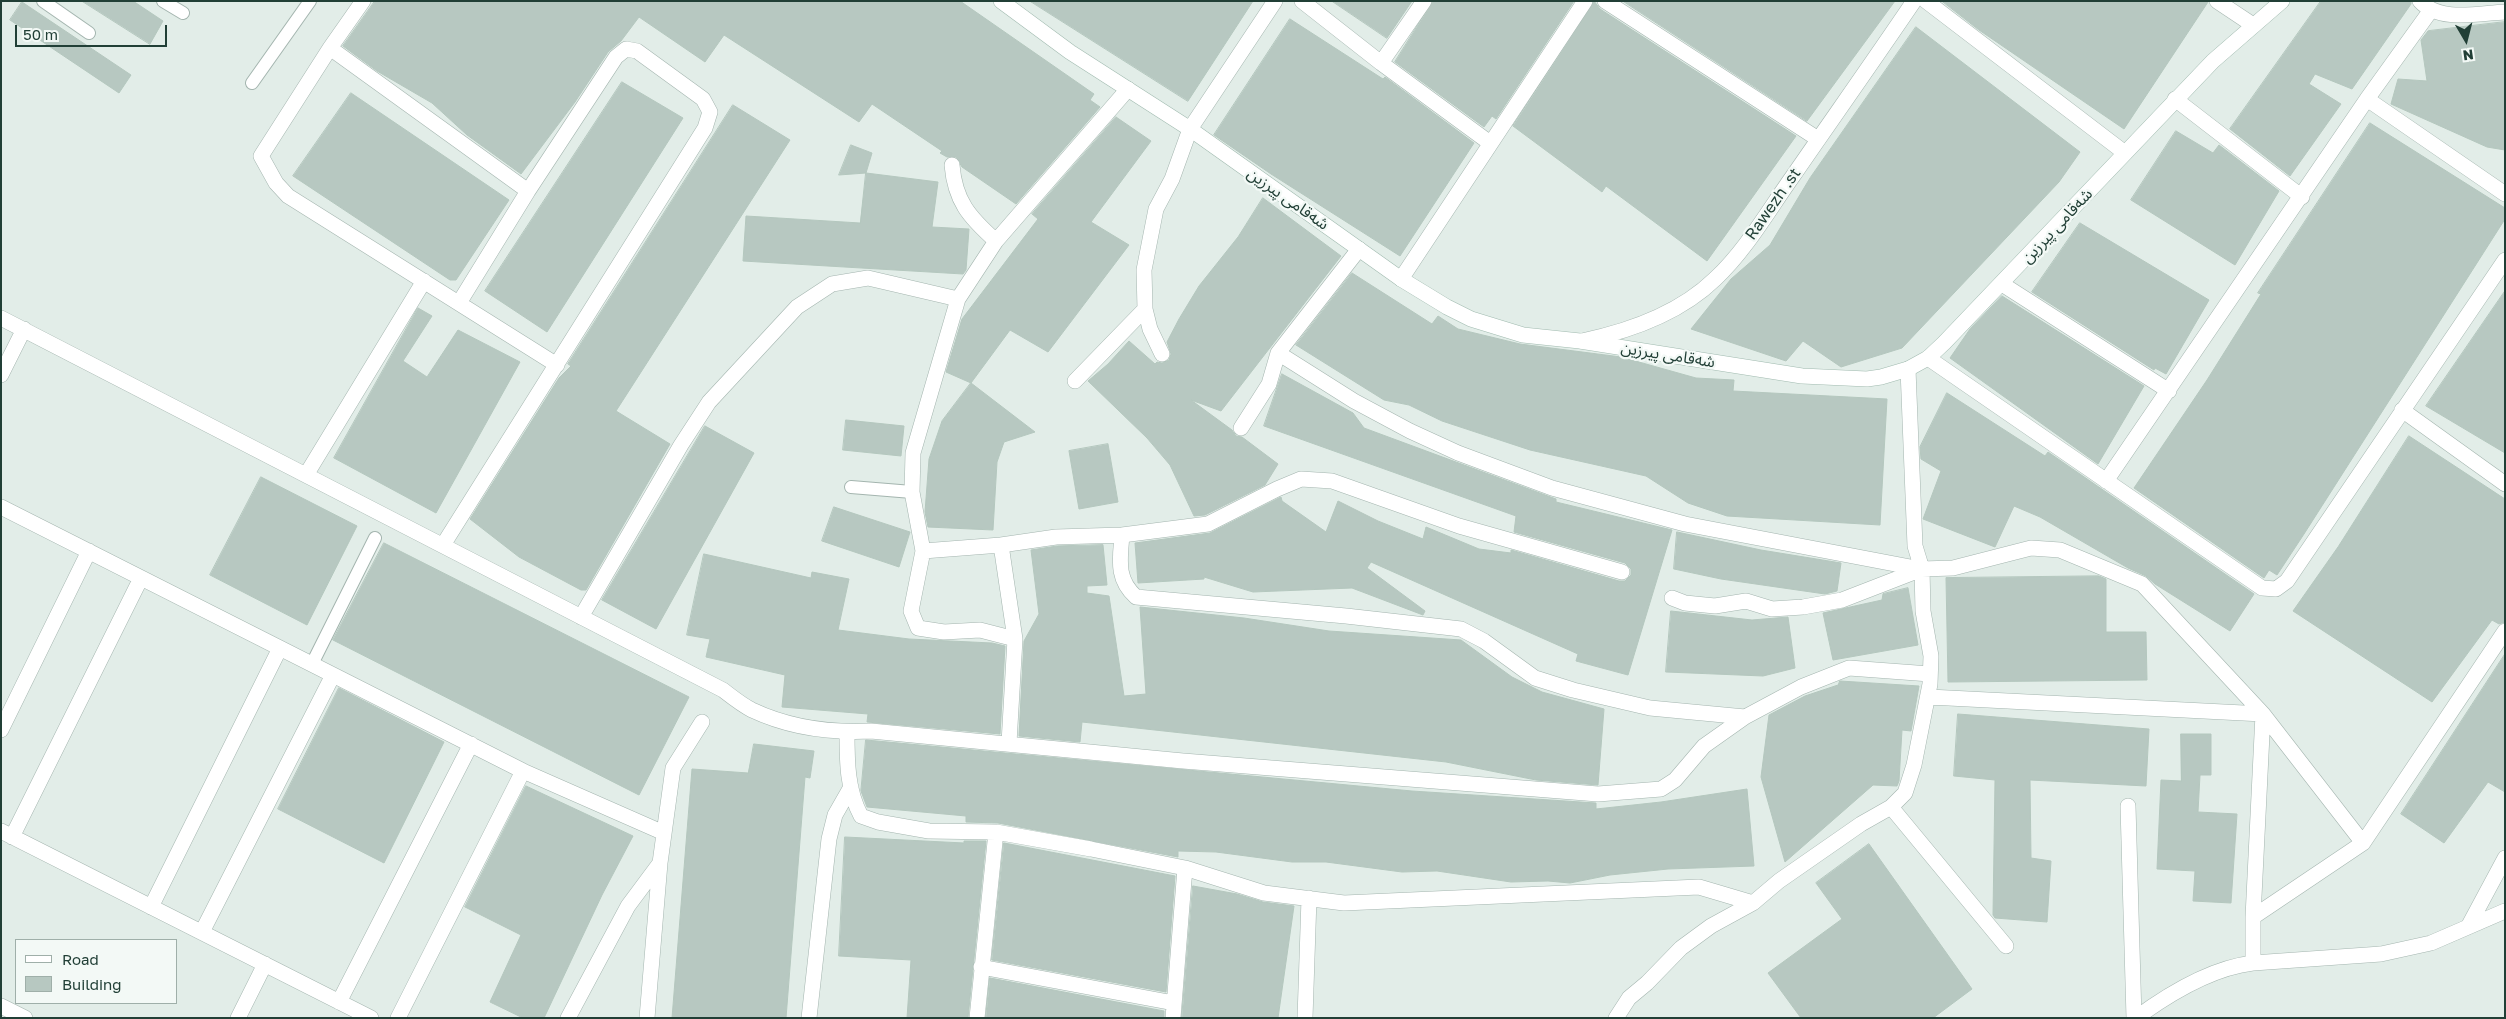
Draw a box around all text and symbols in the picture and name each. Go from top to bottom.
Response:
scale bar [18,15,170,47]
north arrow [2441,15,2491,65]
text: 50 m [23,25,58,43]
text: N [2462,46,2475,65]
street label: شەقامی پیرزین [1243,164,1333,234]
street label: Rawezh .st [1741,164,1805,244]
street label: شەقامی پیرزین [2017,185,2097,267]
street label: شەقامی پیرزین [1619,338,1717,372]
legend [15,939,178,1004]
text: Road [62,950,99,968]
text: Building [62,975,122,993]

